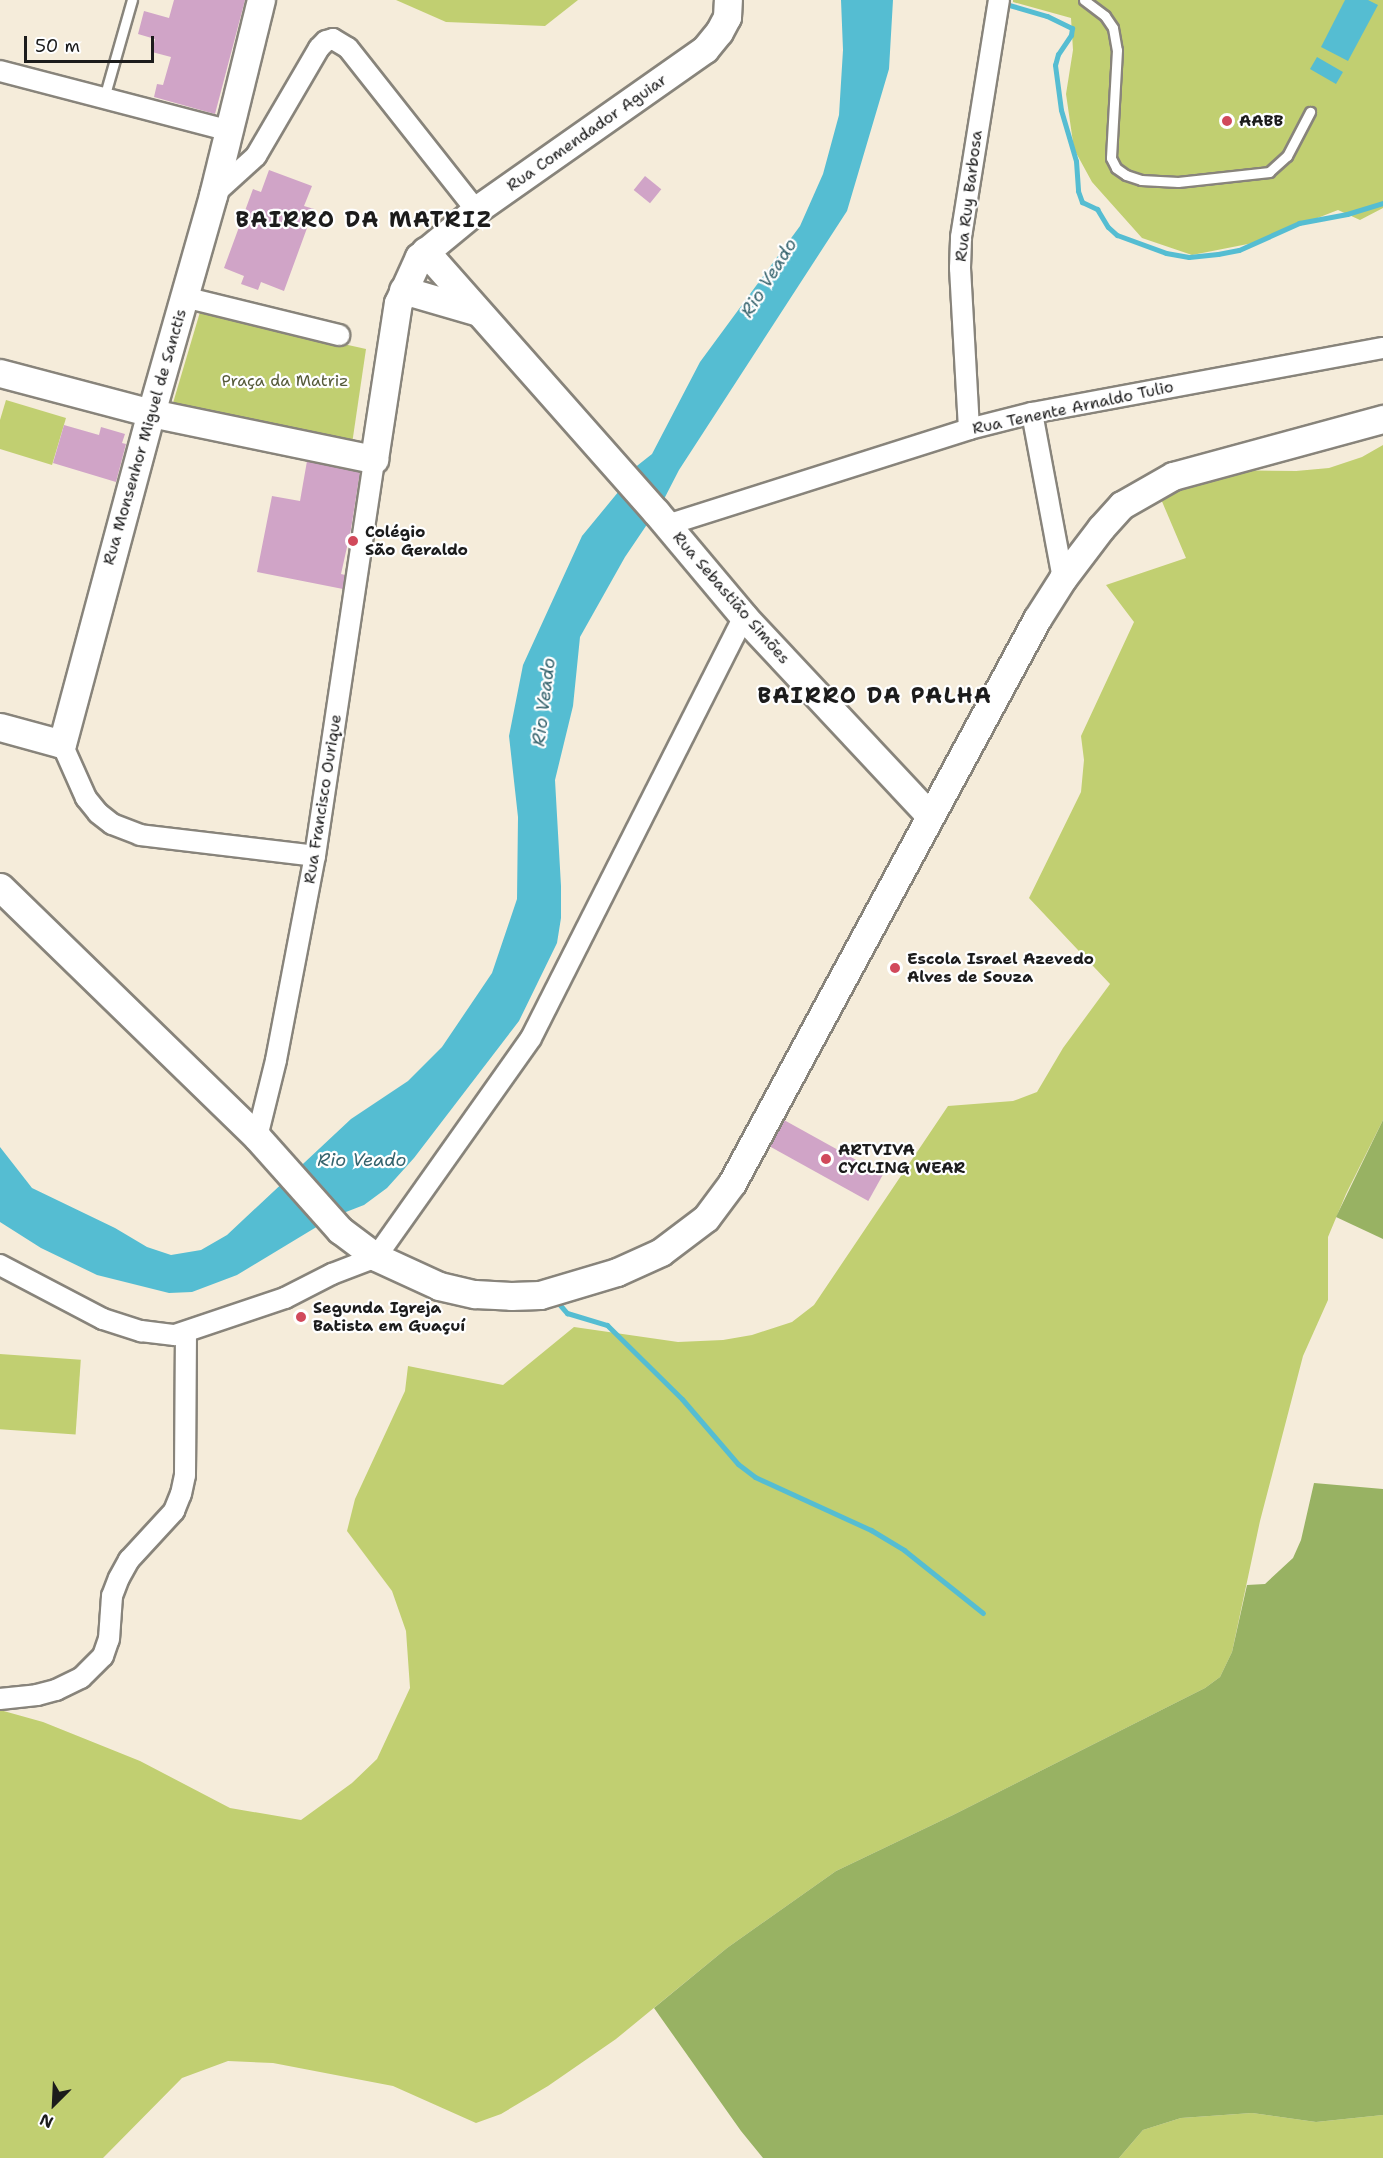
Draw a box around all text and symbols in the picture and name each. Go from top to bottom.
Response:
scale bar [27,24,158,62]
text: 50 m [35,34,80,58]
street label: Rua Comendador Aguiar [503,70,671,196]
place label: AABB [1239,111,1284,131]
marker: AABB [1220,114,1234,128]
street label: Rua Ruy Barbosa [951,129,987,263]
district label: BAIRRO DA MATRIZ [236,207,492,233]
water label: Rio Veado [736,235,802,321]
street label: Rua Monsenhor Miguel de Sanctis [99,307,191,567]
park label: Praça da Matriz [222,371,348,391]
street label: Rua Tenente Arnaldo Tulio [971,377,1175,439]
place label: Colégio São Geraldo [365,522,468,560]
street label: Rua Sebastião Simões [668,528,794,668]
marker: Colégio São Geraldo [346,534,360,548]
water label: Rio Veado [528,657,560,747]
district label: BAIRRO DA PALHA [758,683,992,709]
street label: Rua Francisco Ourique [300,713,346,885]
place label: Escola Israel Azevedo Alves de Souza [907,949,1094,987]
marker: Escola Israel Azevedo Alves de Souza [888,961,902,975]
place label: ARTVIVA CYCLING WEAR [838,1140,965,1178]
water label: Rio Veado [318,1149,406,1171]
marker: ARTVIVA CYCLING WEAR [819,1152,833,1166]
place label: Segunda Igreja Batista em Guaçuí [313,1298,465,1336]
marker: Segunda Igreja Batista em Guaçuí [294,1310,308,1324]
north arrow [24,2074,84,2134]
text: N [36,2109,57,2133]

